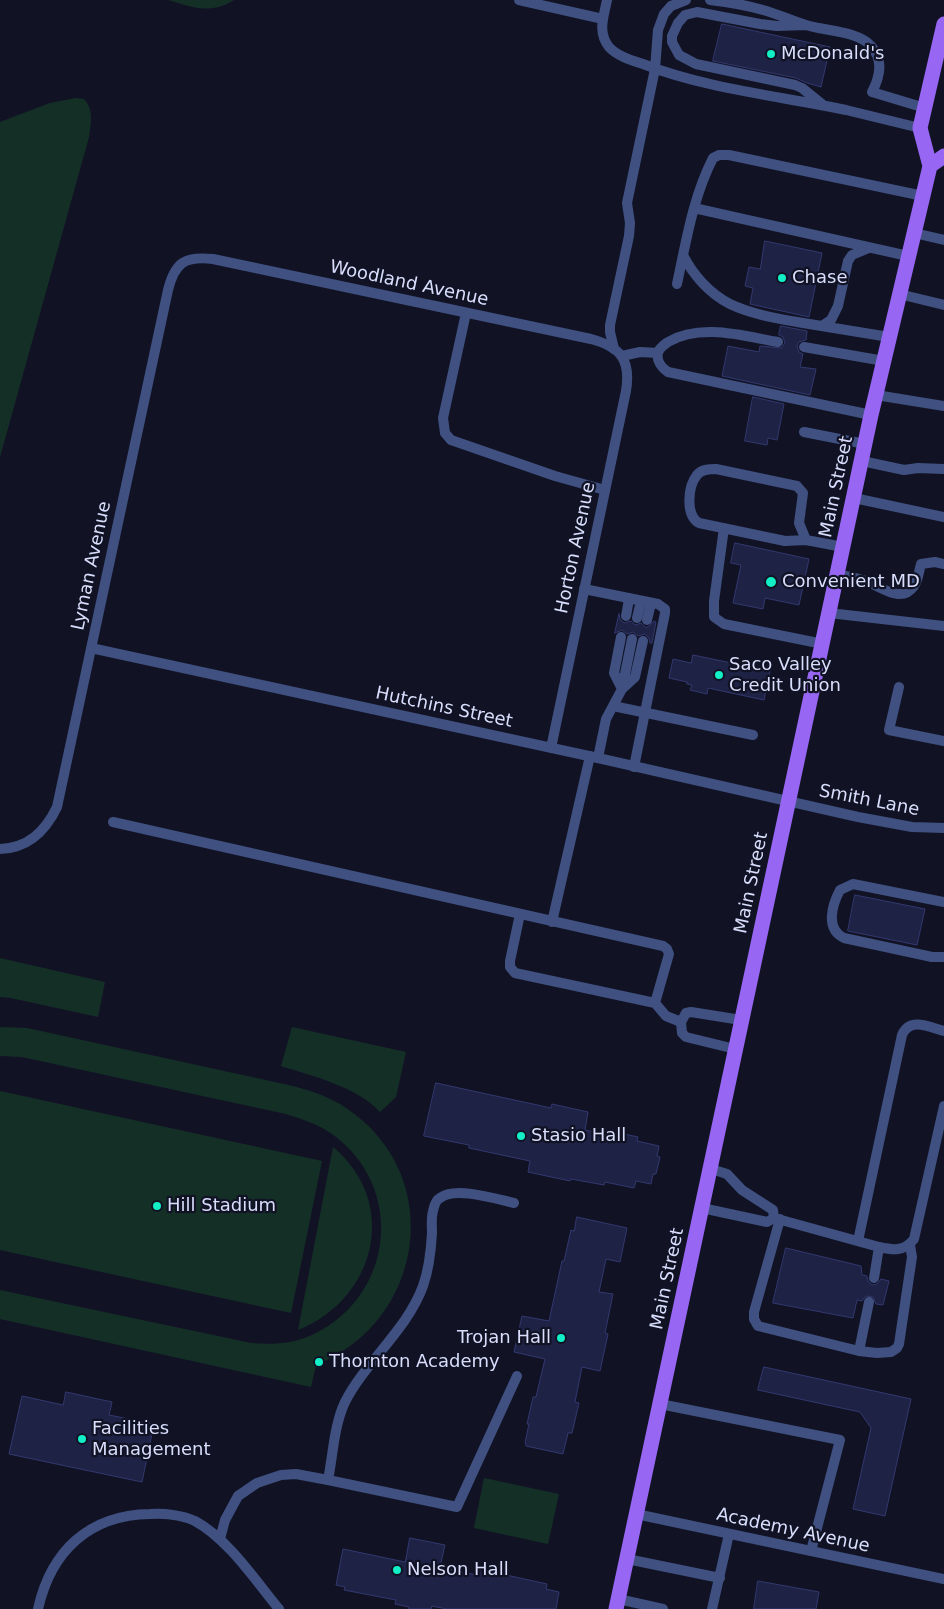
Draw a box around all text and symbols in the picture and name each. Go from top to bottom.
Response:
place label: McDonald's [781,43,884,65]
marker: McDonald's [765,48,777,60]
street label: Woodland Avenue [328,257,490,311]
place label: Chase [792,267,847,289]
marker: Chase [776,272,788,284]
street label: Main Street [816,434,858,540]
street label: Horton Avenue [552,480,600,616]
street label: Lyman Avenue [68,499,116,633]
place label: Convenient MD [782,571,920,593]
marker: Convenient MD [764,575,778,589]
place label: Saco Valley Credit Union [729,654,841,696]
marker: Saco Valley Credit Union [713,669,725,681]
street label: Hutchins Street [374,683,514,733]
street label: Smith Lane [817,781,921,821]
street label: Main Street [731,830,773,936]
place label: Stasio Hall [531,1125,626,1147]
marker: Stasio Hall [515,1130,527,1142]
place label: Hill Stadium [167,1195,276,1217]
marker: Hill Stadium [151,1200,163,1212]
street label: Main Street [647,1226,689,1332]
place label: Trojan Hall [457,1327,551,1349]
marker: Trojan Hall [555,1332,567,1344]
place label: Thornton Academy [329,1351,500,1373]
marker: Thornton Academy [313,1356,325,1368]
place label: Facilities Management [92,1418,211,1460]
marker: Facilities Management [76,1433,88,1445]
street label: Academy Avenue [714,1504,872,1558]
place label: Nelson Hall [407,1559,509,1581]
marker: Nelson Hall [391,1564,403,1576]

